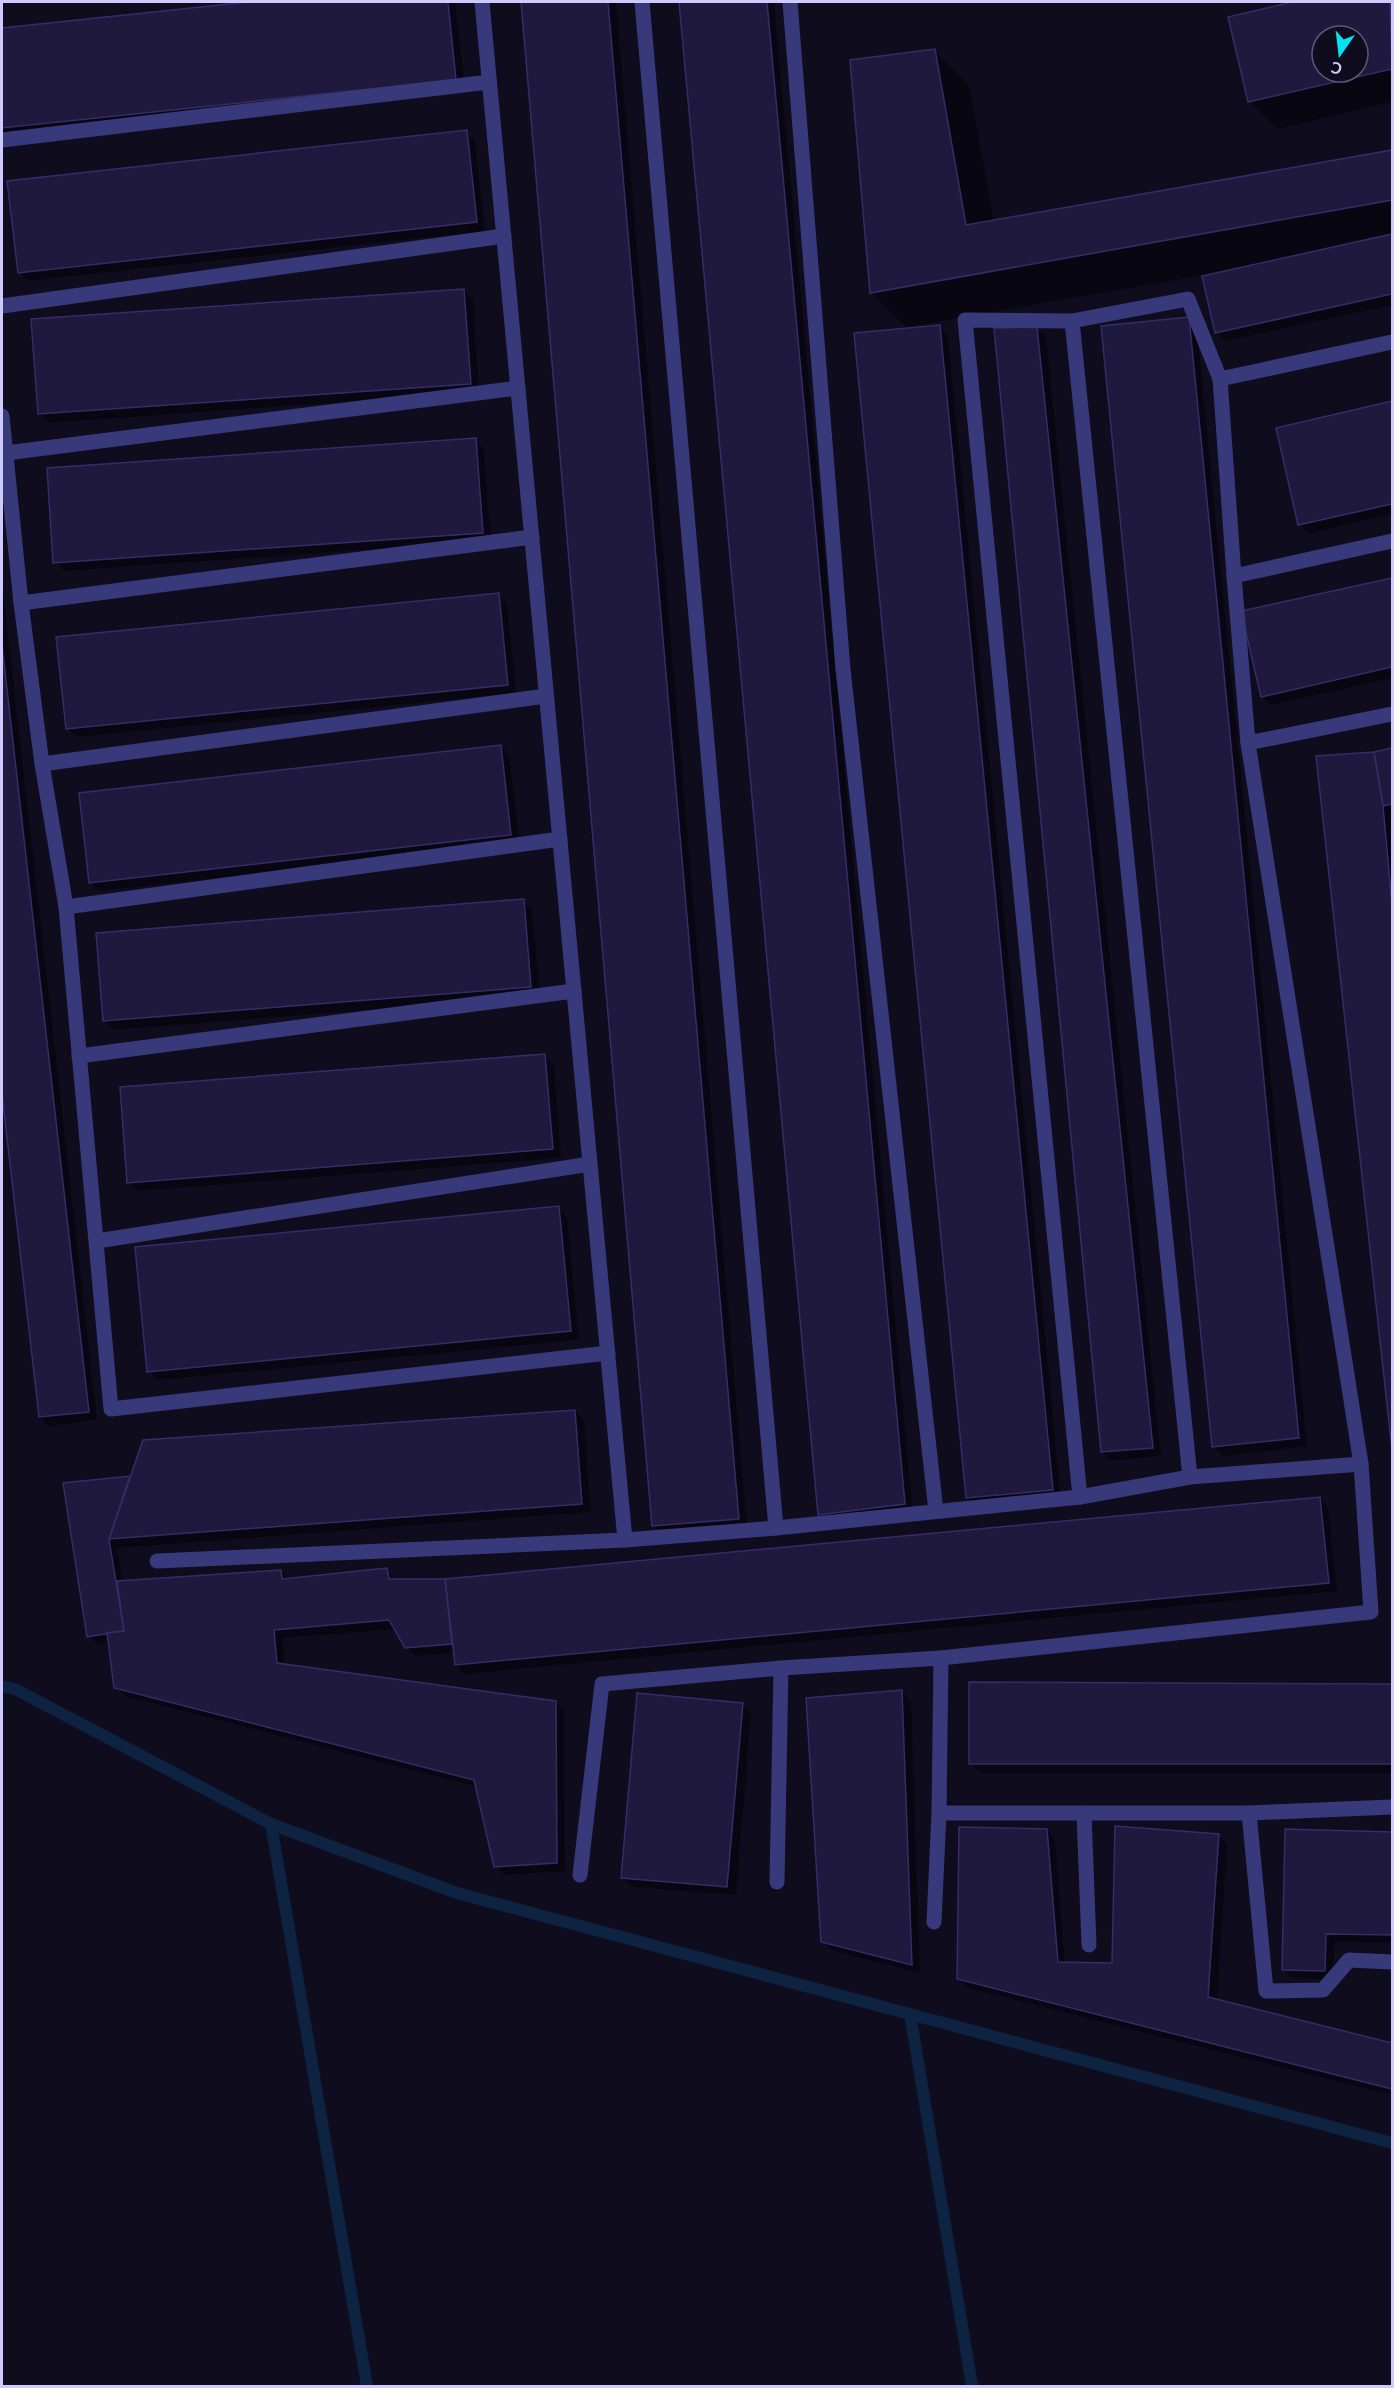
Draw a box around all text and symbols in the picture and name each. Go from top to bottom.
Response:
north arrow [1310,24,1370,84]
text: С [1329,58,1344,80]

